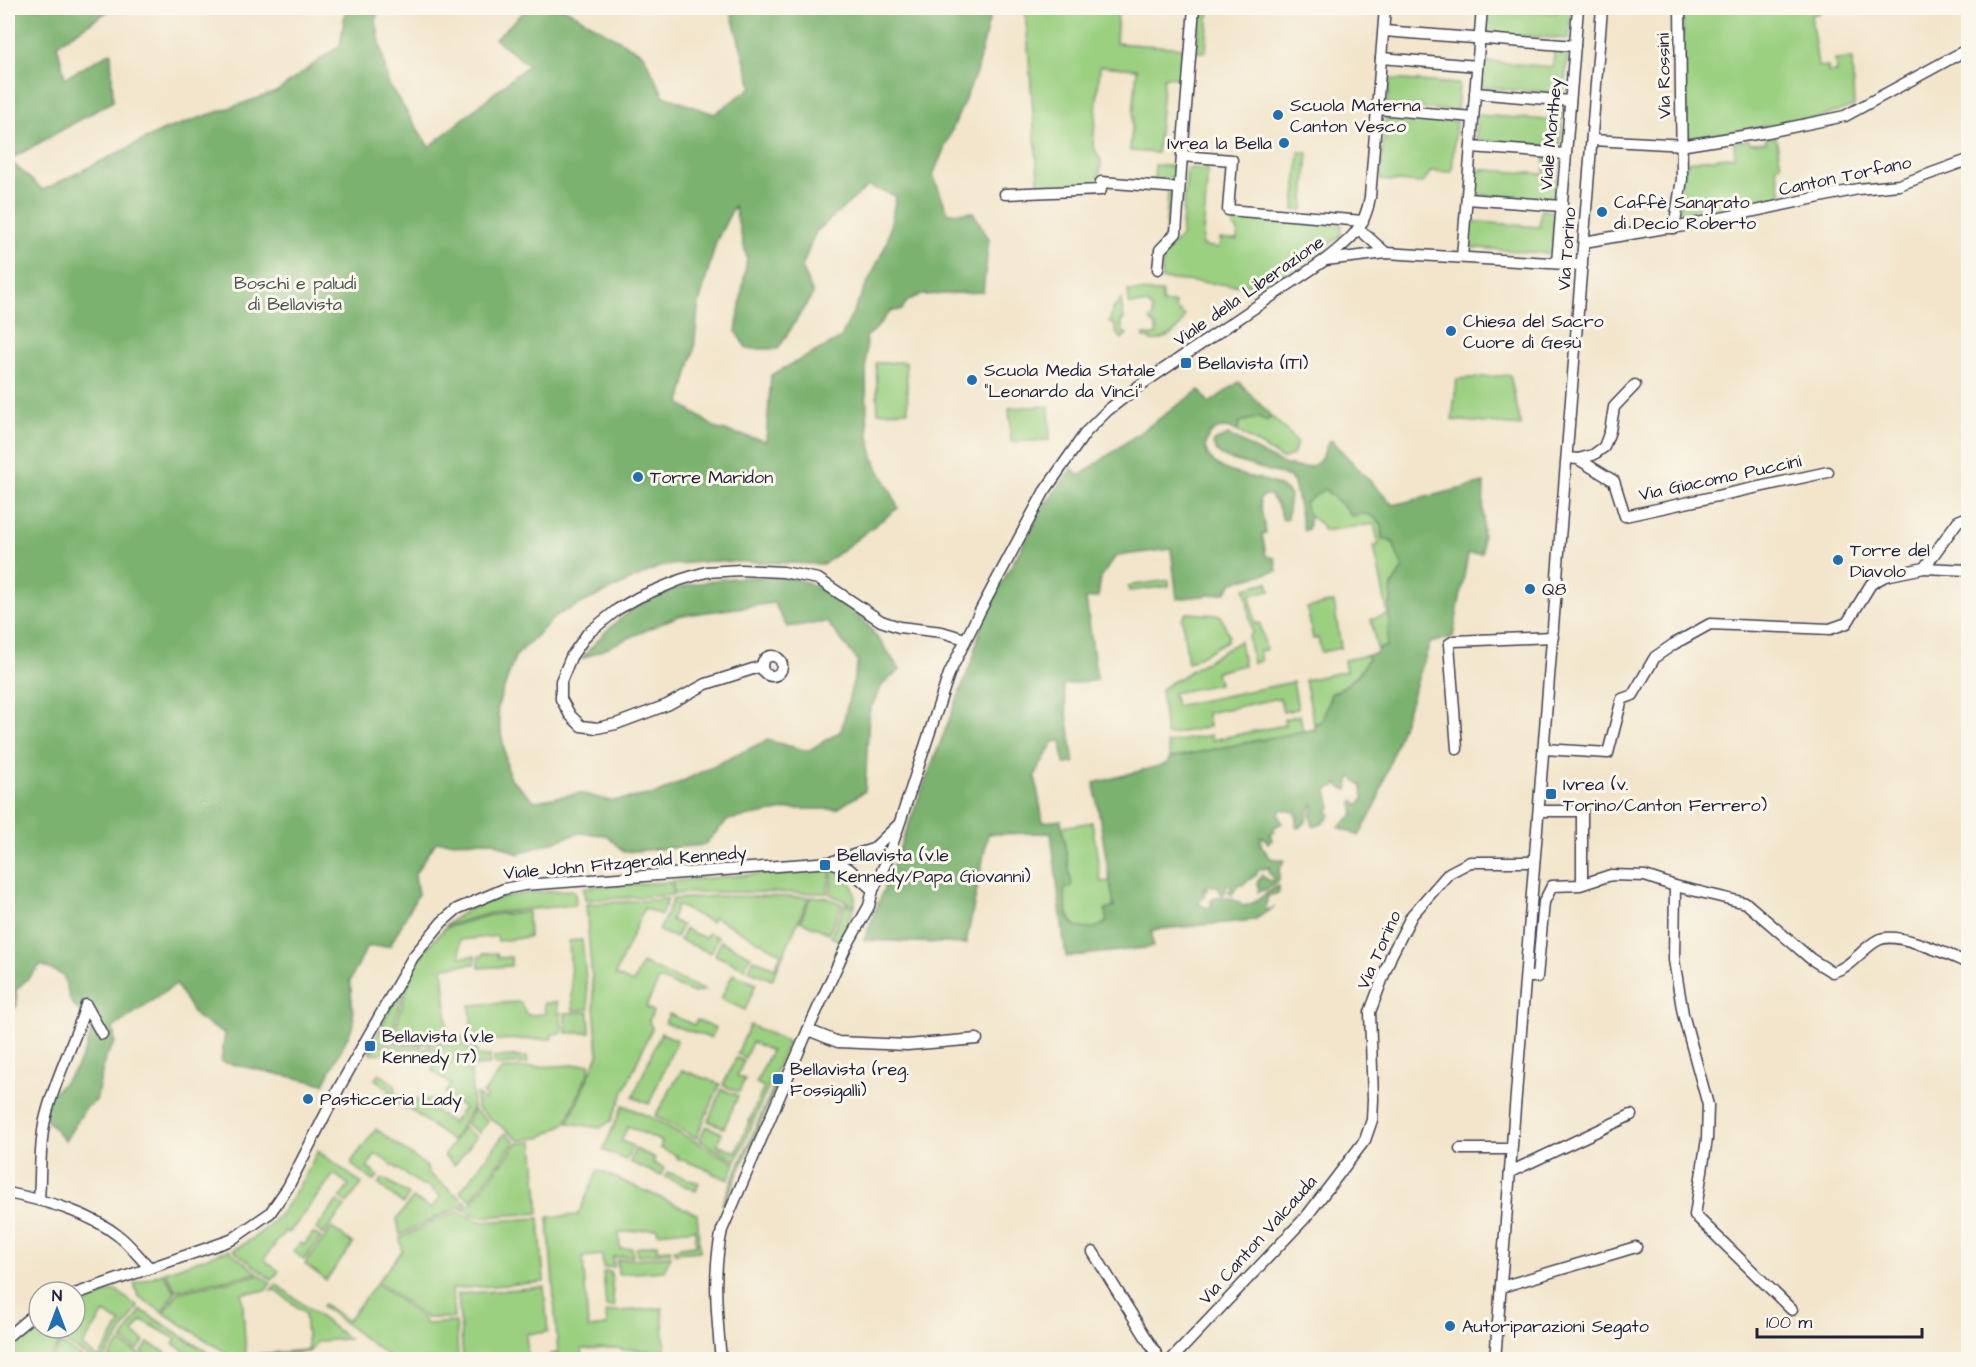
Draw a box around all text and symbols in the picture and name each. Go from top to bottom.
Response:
street label: Via Rossini [1651,33,1677,119]
street label: Viale Monthey [1534,77,1569,191]
place label: Scuola Materna Canton Vesco [1290,93,1421,139]
marker: Scuola Materna Canton Vesco [1271,108,1285,122]
place label: Ivrea la Bella [1167,131,1272,156]
marker: Ivrea la Bella [1277,136,1291,150]
street label: Canton Torfano [1776,150,1914,202]
place label: Caffè Sangrato di Decio Roberto [1614,190,1756,236]
marker: Caffè Sangrato di Decio Roberto [1595,205,1609,219]
street label: Via Torino [1552,206,1582,292]
street label: Viale della Liberazione [1169,229,1330,352]
park label: Boschi e paludi di Bellavista [234,271,356,317]
place label: Chiesa del Sacro Cuore di Gesù [1463,309,1604,355]
marker: Chiesa del Sacro Cuore di Gesù [1444,324,1458,338]
place label: Bellavista (ITI) [1198,351,1308,376]
marker: Bellavista (ITI) [1179,356,1193,370]
place label: Scuola Media Statale "Leonardo da Vinci" [984,358,1156,404]
marker: Scuola Media Statale "Leonardo da Vinci" [965,373,979,387]
street label: Via Giacomo Puccini [1636,449,1804,507]
place label: Torre Maridon [650,465,773,490]
marker: Torre Maridon [631,470,645,484]
place label: Torre del Diavolo [1850,538,1930,584]
marker: Torre del Diavolo [1831,553,1845,567]
place label: Q8 [1542,577,1567,602]
marker: Q8 [1523,582,1537,596]
place label: Ivrea (v. Torino/Canton Ferrero) [1563,772,1767,818]
marker: Ivrea (v. Torino/Canton Ferrero) [1544,787,1558,801]
street label: Viale John Fitzgerald Kennedy [502,840,748,887]
place label: Bellavista (v.le Kennedy/Papa Giovanni) [837,843,1031,890]
marker: Bellavista (v.le Kennedy/Papa Giovanni) [818,858,832,872]
street label: Via Torino [1351,907,1407,993]
place label: Bellavista (v.le Kennedy 17) [382,1024,494,1071]
marker: Bellavista (v.le Kennedy 17) [363,1039,377,1053]
place label: Bellavista (reg. Fossigalli) [790,1057,909,1104]
marker: Bellavista (reg. Fossigalli) [771,1072,785,1086]
place label: Pasticceria Lady [320,1087,462,1113]
marker: Pasticceria Lady [301,1092,315,1106]
street label: Via Canton Valcauda [1193,1170,1323,1310]
north arrow [27,1280,87,1340]
text: N [52,1285,62,1307]
scale bar [1757,1301,1922,1339]
text: 100 m [1766,1310,1812,1335]
place label: Autoriparazioni Segato [1462,1314,1649,1340]
marker: Autoriparazioni Segato [1443,1319,1457,1333]

